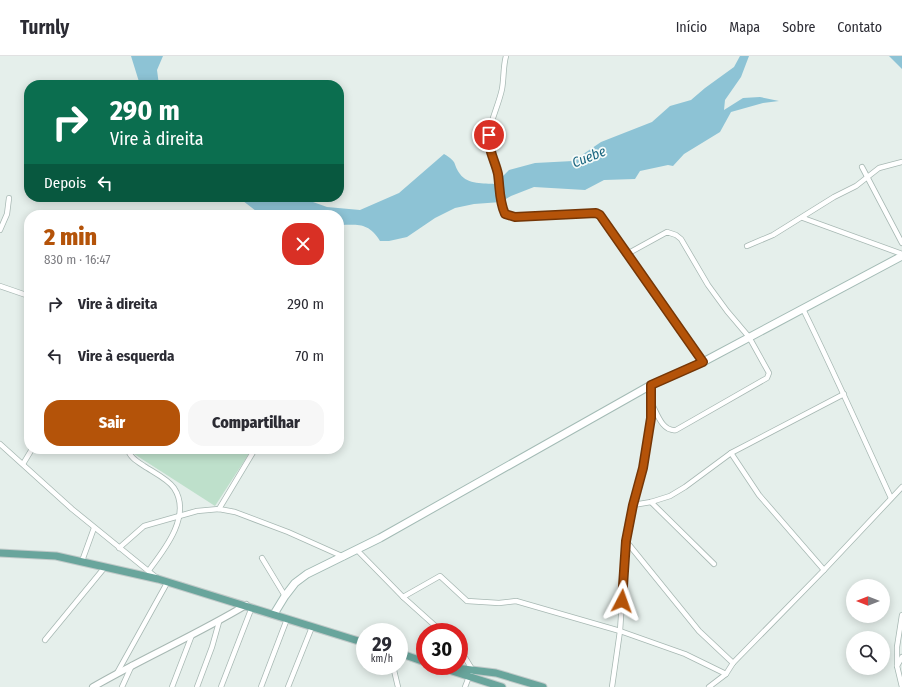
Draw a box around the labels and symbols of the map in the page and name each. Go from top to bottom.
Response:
pin [472,118,506,152]
water label: Cuebe [570,142,609,171]
north arrow [846,579,890,623]
position arrow [601,580,643,622]
speed limit sign: 30 [416,623,468,675]

